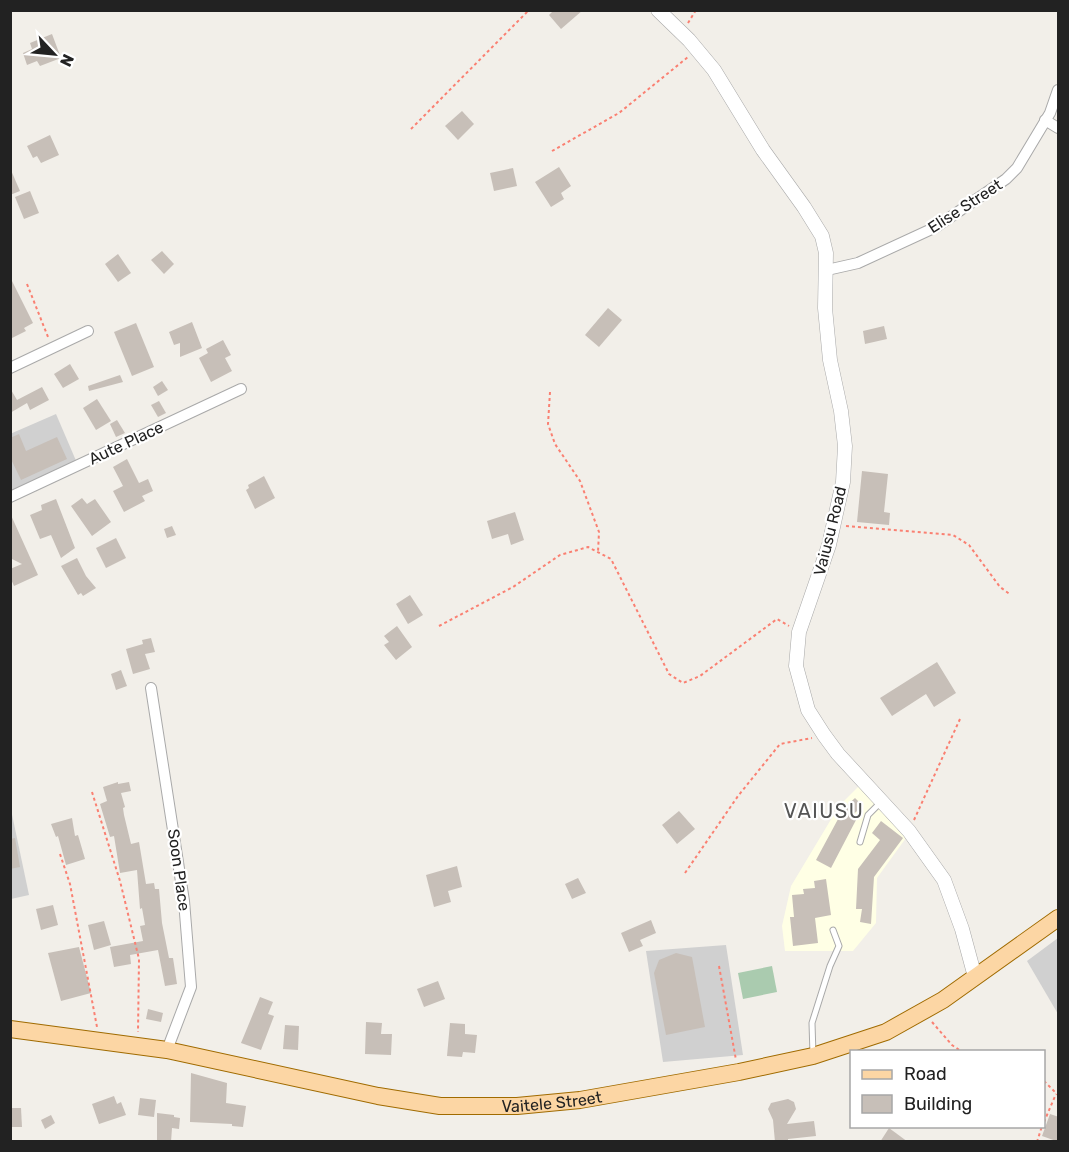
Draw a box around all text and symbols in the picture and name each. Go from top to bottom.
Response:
north arrow [24,24,84,84]
text: N [56,51,78,70]
street label: Elise Street [924,175,1006,237]
street label: Aute Place [86,417,166,469]
street label: Vaiusu Road [810,484,850,578]
district label: VAIUSU [784,799,864,823]
street label: Soon Place [164,828,194,912]
legend [850,1050,1045,1128]
text: Road [904,1063,947,1085]
street label: Vaitele Street [502,1087,603,1116]
text: Building [904,1093,972,1115]

